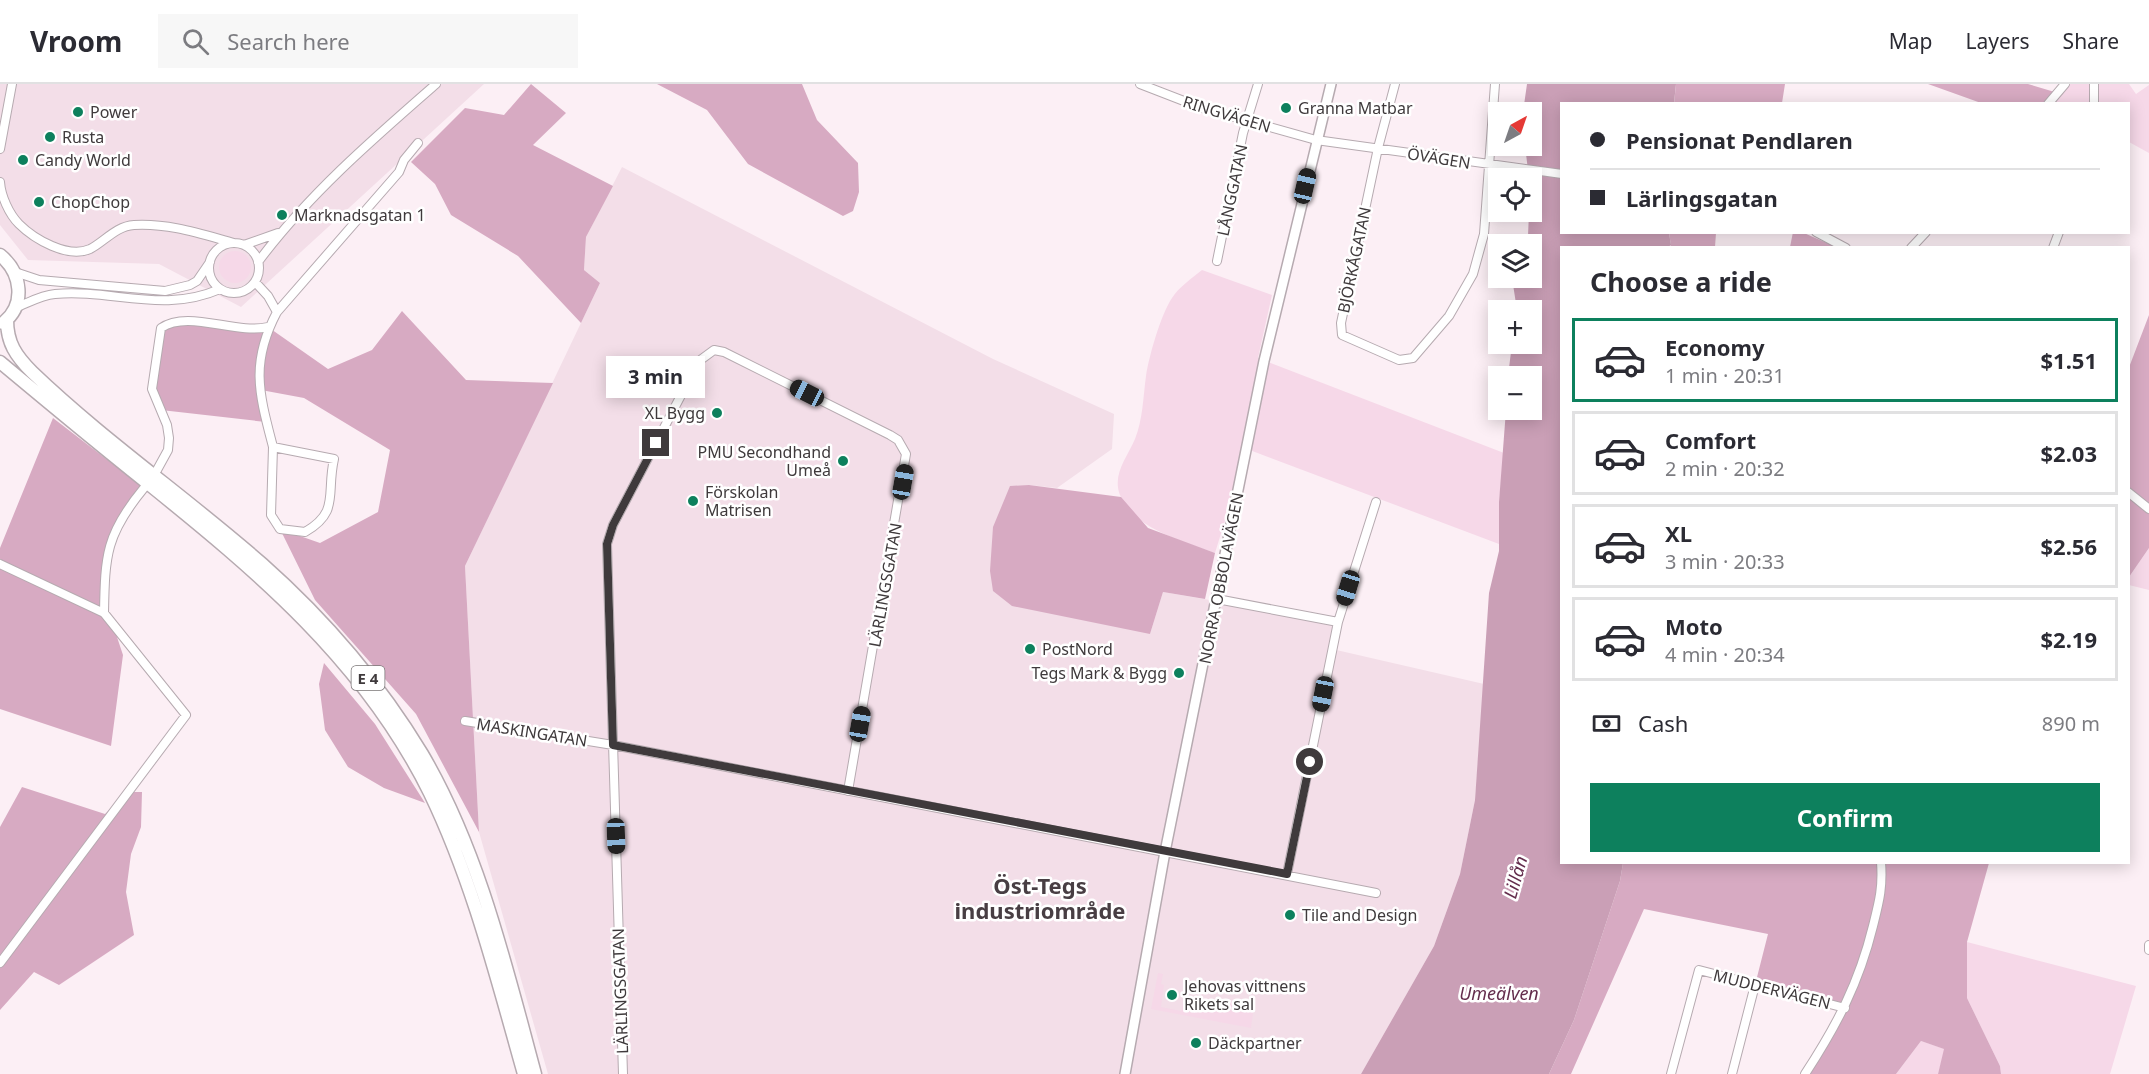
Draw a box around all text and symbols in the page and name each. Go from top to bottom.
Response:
search box [158,14,578,68]
text: Vroom [30,22,122,60]
icon: search [179,25,212,58]
text: Search here [227,26,350,56]
text: Map [1889,27,1933,55]
text: Layers [1966,27,2030,55]
text: Share [2063,27,2119,55]
street label: RINGVÄGEN [1180,90,1274,138]
place label: Granna Matbar [1298,97,1413,119]
place label: Power [90,101,138,123]
marker: Granna Matbar [1279,101,1293,115]
north arrow [1488,102,1542,156]
map controls [1488,102,1542,420]
marker: Power [71,105,85,119]
text: Pensionat Pendlaren [1626,125,1853,155]
place label: Rusta [62,126,104,148]
marker: Rusta [43,130,57,144]
street label: LÅNGGATAN [1212,142,1252,238]
street label: ÖVÄGEN [1406,142,1472,174]
place label: Candy World [35,149,131,171]
marker: Candy World [16,153,30,167]
car [1292,166,1318,206]
button: locate [1488,168,1542,222]
text: Lärlingsgatan [1626,183,1778,213]
place label: ChopChop [51,191,130,213]
marker: ChopChop [32,195,46,209]
place label: Marknadsgatan 1 [294,204,426,226]
street label: BJÖRKÅGATAN [1332,205,1376,315]
marker: Marknadsgatan 1 [275,208,289,222]
button: layers [1488,234,1542,288]
text: Choose a ride [1590,263,1772,300]
button: + [1488,300,1542,354]
text: Economy [1665,332,1764,362]
icon: car [1593,333,1647,387]
text: $1.51 [2040,345,2097,375]
callout: 3 min [606,356,706,398]
text: 1 min · 20:31 [1665,362,1785,389]
text: 3 min [628,363,683,390]
button: − [1488,366,1542,420]
car [787,377,827,409]
place label: XL Bygg [645,402,705,424]
marker: XL Bygg [710,406,724,420]
text: Comfort [1665,425,1756,455]
icon: car [1593,426,1647,480]
route end [642,429,669,456]
text: $2.03 [2040,438,2097,468]
place label: PMU Secondhand Umeå [697,441,831,481]
marker: PMU Secondhand Umeå [836,454,850,468]
text: 2 min · 20:32 [1665,455,1785,482]
car [891,463,915,501]
place label: Förskolan Matrisen [705,481,778,521]
street label: NORRA OBBOLAVÄGEN [1194,490,1248,666]
marker: Förskolan Matrisen [686,494,700,508]
text: XL [1665,518,1692,548]
icon: car [1593,519,1647,573]
street label: LÄRLINGSGATAN [863,521,907,649]
text: $2.56 [2040,531,2097,561]
text: 3 min · 20:33 [1665,548,1785,575]
car [1334,568,1362,608]
text: Moto [1665,611,1723,641]
icon: car [1593,612,1647,666]
text: $2.19 [2040,624,2097,654]
place label: PostNord [1042,638,1113,660]
text: 4 min · 20:34 [1665,641,1785,668]
marker: PostNord [1023,642,1037,656]
place label: Tegs Mark & Bygg [1032,662,1167,684]
road number: E 4 [352,666,385,690]
marker: Tegs Mark & Bygg [1172,666,1186,680]
car [1311,675,1335,713]
car [848,705,872,743]
icon: cash [1590,707,1623,740]
text: Cash [1638,708,1688,738]
text: 890 m [2042,710,2100,737]
street label: MASKINGATAN [475,712,589,752]
route start [1296,748,1323,775]
button: Confirm [1590,783,2100,852]
car [606,818,626,854]
water label: Lillån [1498,853,1532,901]
district label: Öst-Tegs industriområde [955,870,1125,925]
place label: Tile and Design [1302,904,1417,926]
marker: Tile and Design [1283,908,1297,922]
street label: LÄRLINGSGATAN [607,928,633,1054]
street label: MUDDERVÄGEN [1711,964,1833,1014]
place label: Jehovas vittnens Rikets sal [1182,975,1306,1015]
water label: Umeälven [1459,981,1539,1005]
marker: Jehovas vittnens Rikets sal [1165,988,1179,1002]
place label: Däckpartner [1208,1032,1302,1054]
marker: Däckpartner [1189,1036,1203,1050]

